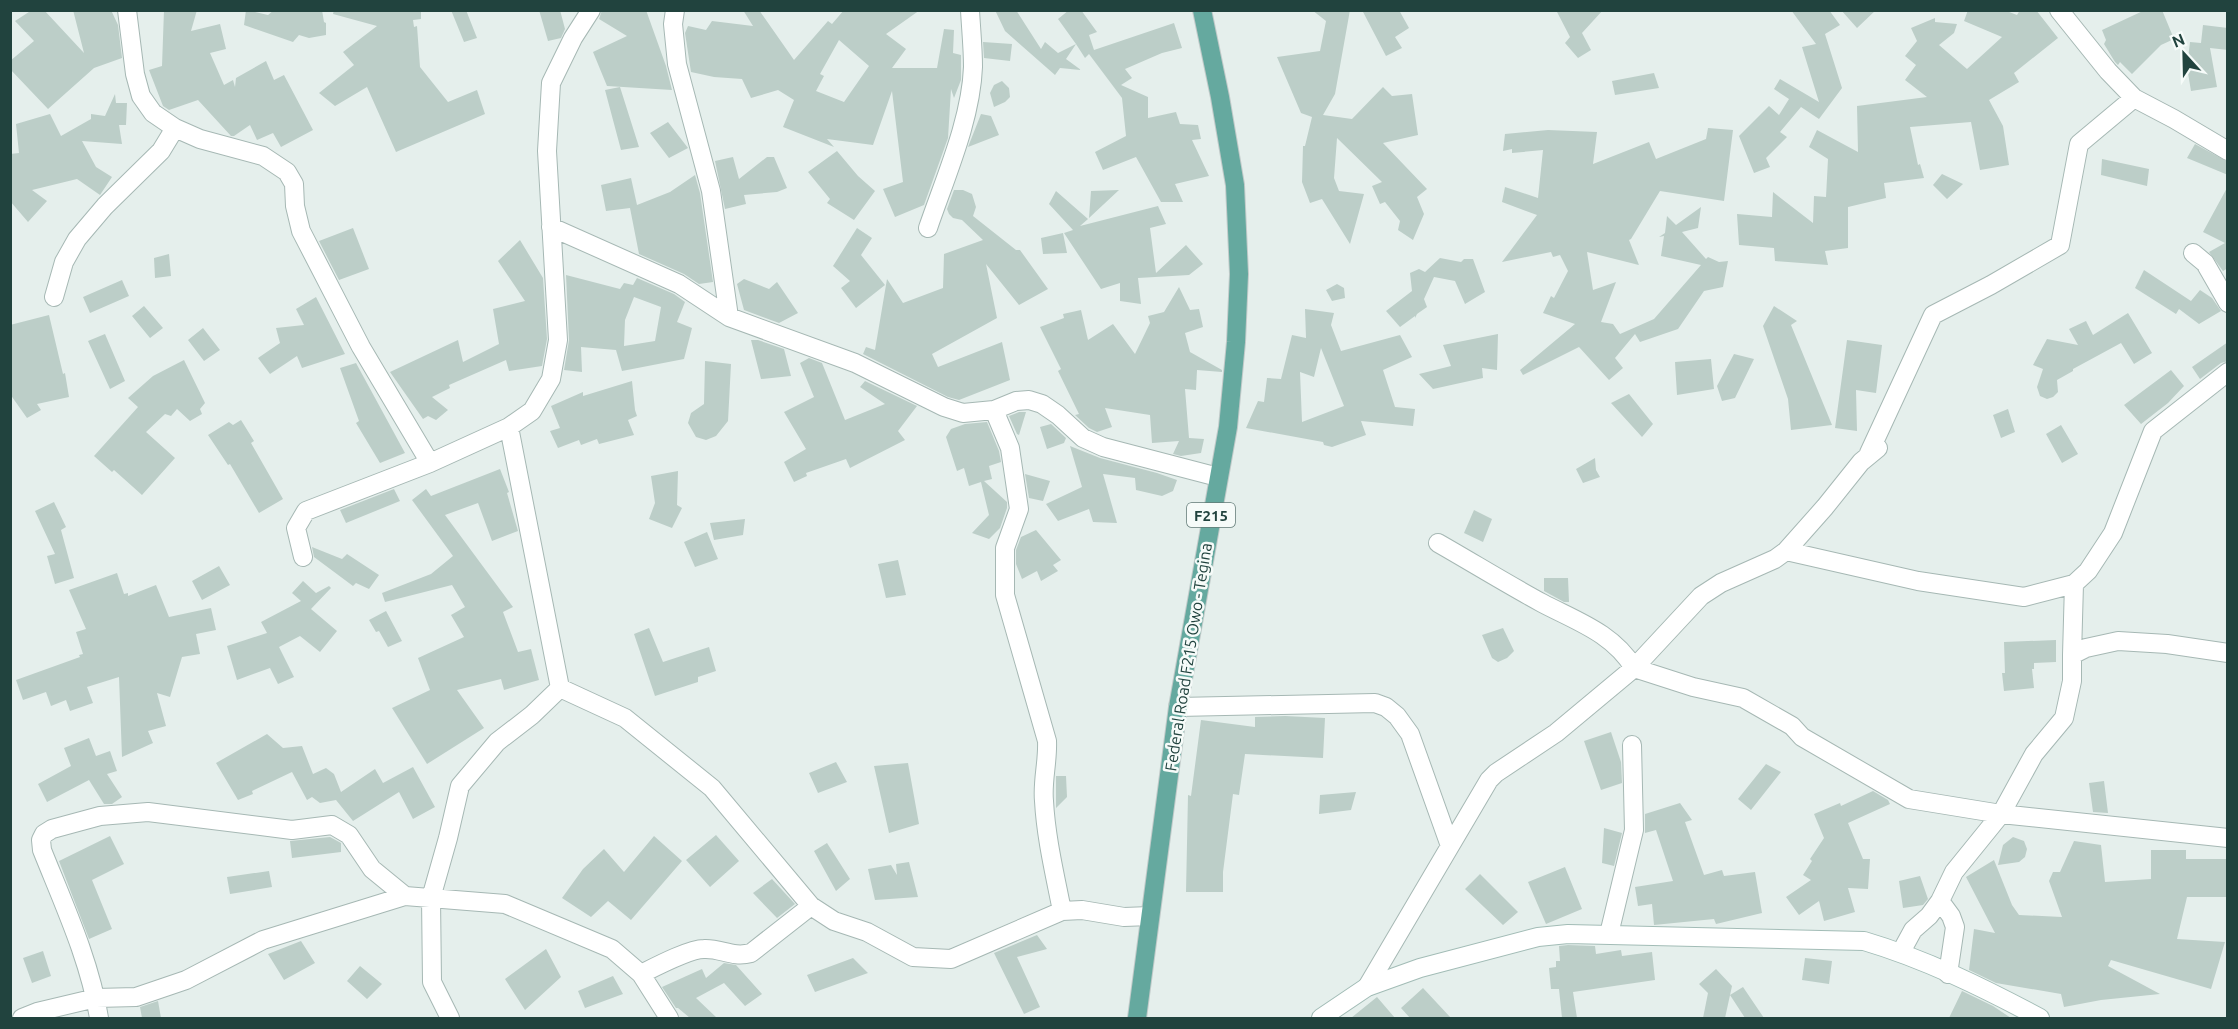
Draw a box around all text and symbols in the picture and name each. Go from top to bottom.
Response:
north arrow [2154,24,2214,84]
text: N [2169,30,2187,51]
road number: F215 [1187,503,1235,527]
street label: Federal Road F215 Owo - Tegina [1161,542,1215,772]

